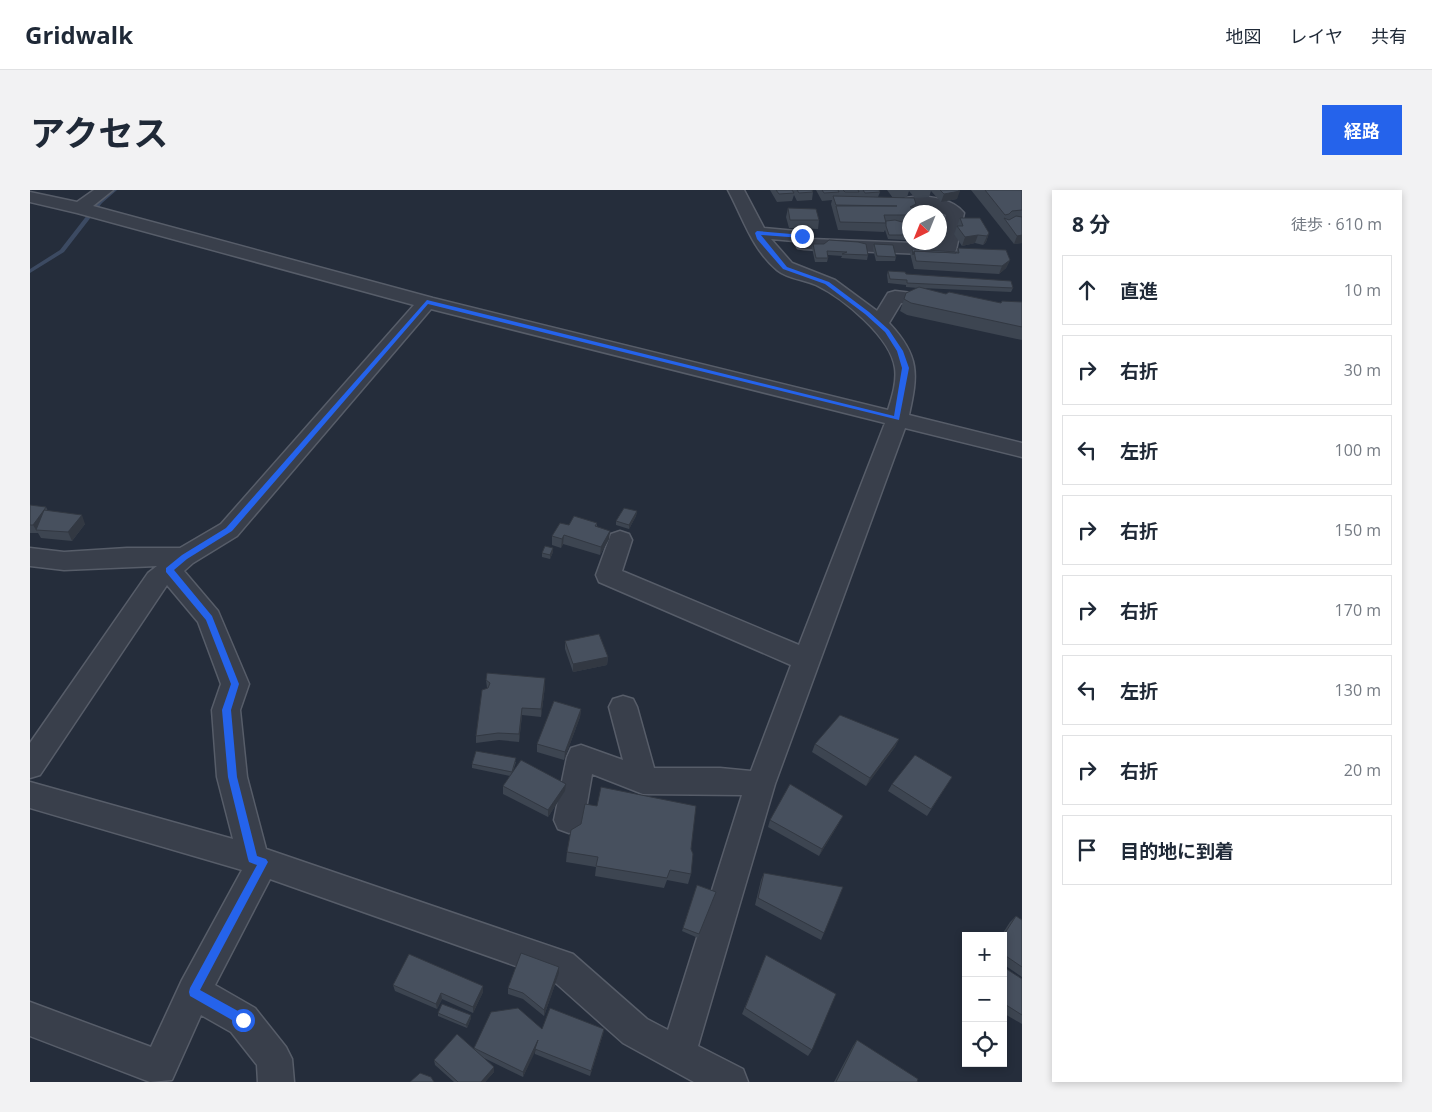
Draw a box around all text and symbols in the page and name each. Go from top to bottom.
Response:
text: Gridwalk [25,18,133,51]
text: 地図 [1226,24,1262,48]
text: レイヤ [1290,24,1343,48]
text: 共有 [1371,24,1407,48]
button: 経路 [1322,105,1402,155]
text: アクセス [30,109,168,156]
north arrow [902,205,947,250]
text: 8 分 [1072,210,1110,238]
text: 徒歩 · 610 m [1291,213,1382,235]
route end [791,225,814,248]
icon: ahead [1073,276,1101,304]
text: 直進 [1120,278,1158,304]
text: 10 m [1344,279,1381,301]
icon: right [1073,356,1101,384]
text: 右折 [1120,358,1158,384]
text: 30 m [1344,359,1381,381]
icon: left [1073,436,1101,464]
text: 左折 [1120,438,1158,464]
text: 100 m [1335,439,1381,461]
icon: right [1073,516,1101,544]
text: 右折 [1120,518,1158,544]
text: 150 m [1335,519,1381,541]
icon: right [1073,596,1101,624]
text: 右折 [1120,598,1158,624]
text: 170 m [1335,599,1381,621]
icon: left [1073,676,1101,704]
text: 左折 [1120,678,1158,704]
text: 130 m [1335,679,1381,701]
icon: right [1073,756,1101,784]
text: 右折 [1120,758,1158,784]
text: 20 m [1344,759,1381,781]
icon: arrive [1073,836,1101,864]
text: 目的地に到着 [1120,838,1234,864]
map controls [962,932,1007,1067]
button: + [962,932,1007,977]
button: − [962,977,1007,1022]
route start [232,1009,255,1032]
button: locate [962,1022,1007,1067]

